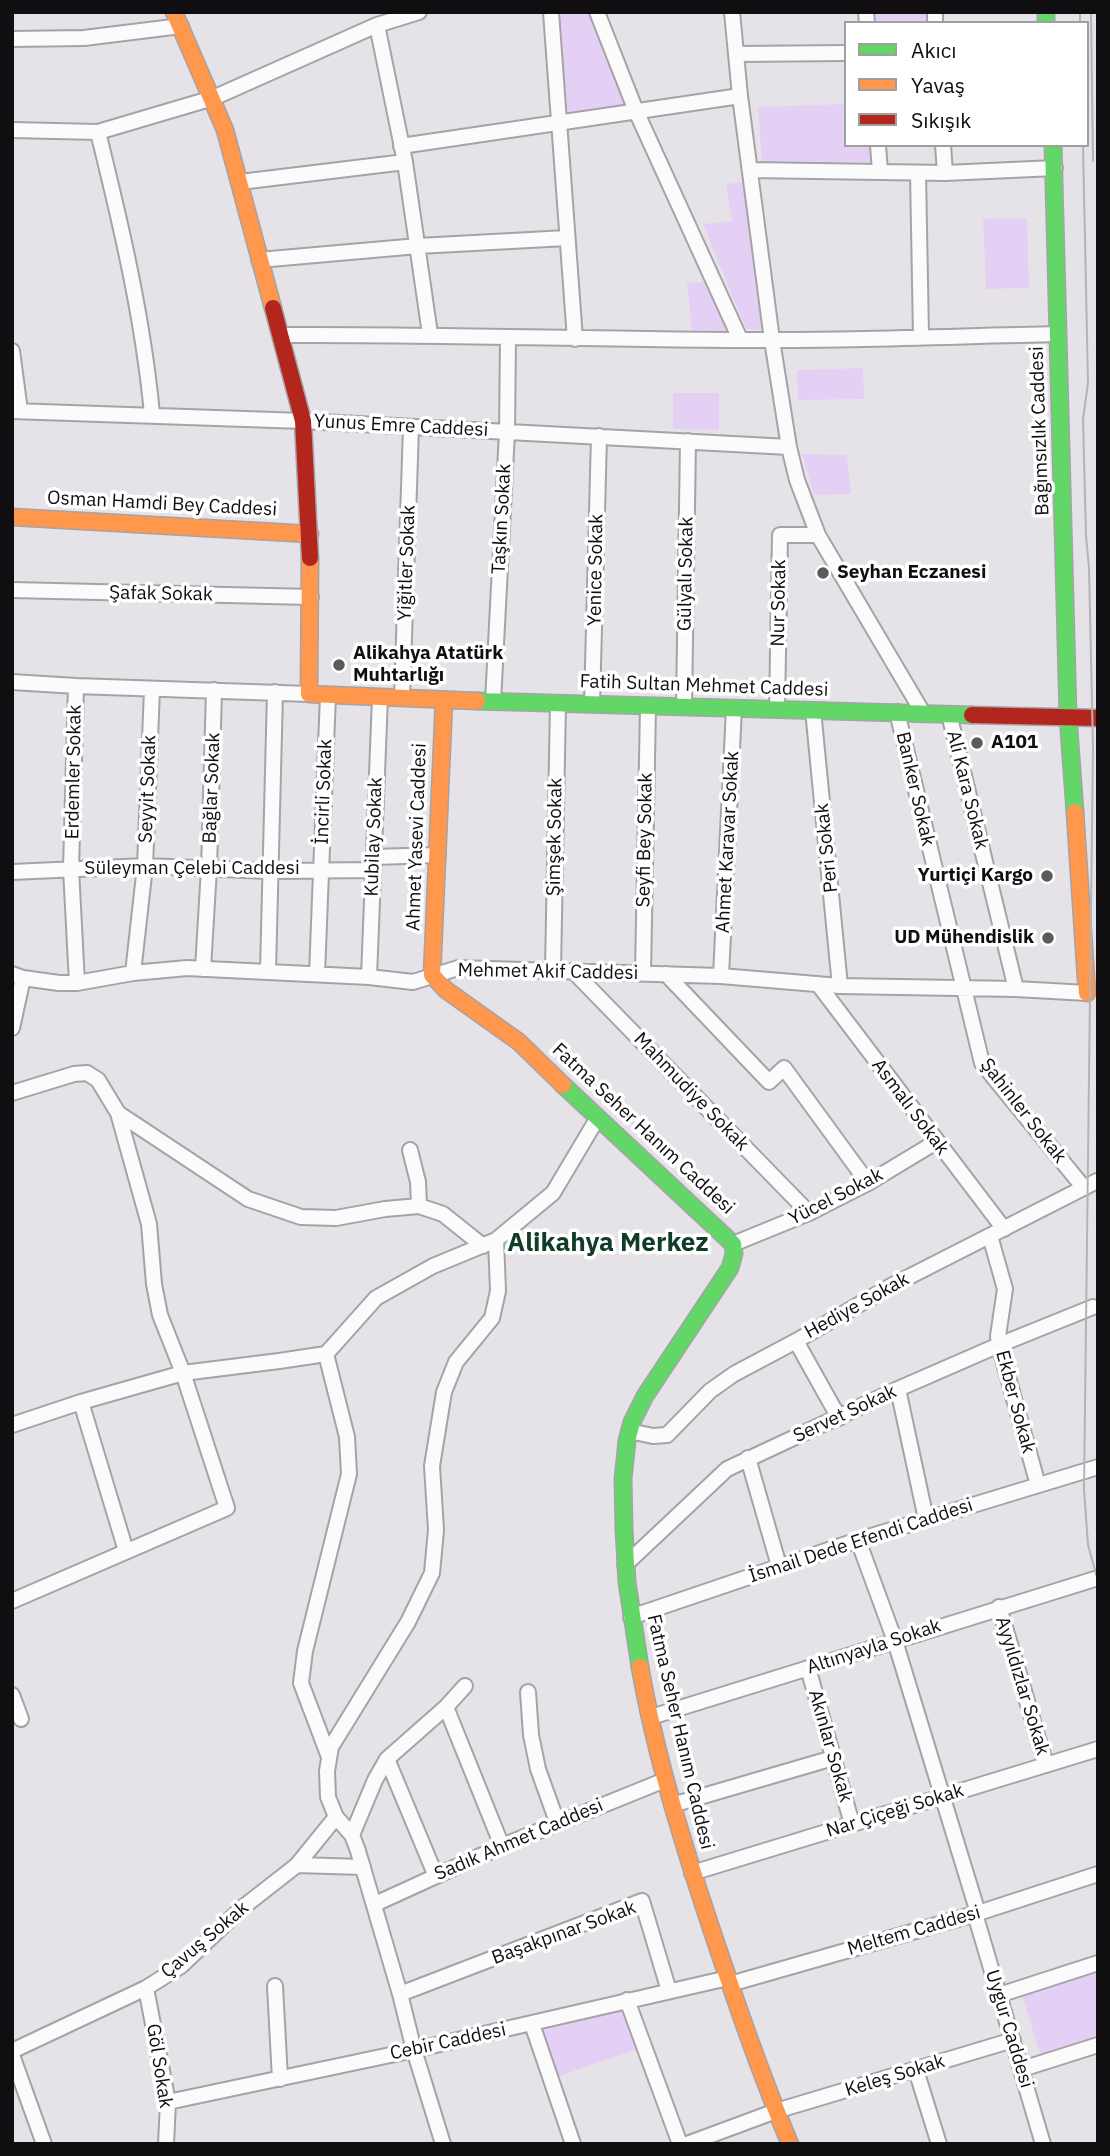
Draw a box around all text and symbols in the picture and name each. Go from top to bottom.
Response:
legend [844,21,1089,147]
text: Akıcı [911,36,957,64]
text: Yavaş [911,71,965,99]
text: Sıkışık [911,106,971,134]
street label: Bağımsızlık Caddesi [1026,346,1054,516]
street label: Yunus Emre Caddesi [313,410,489,442]
street label: Taşkın Sokak [488,463,516,575]
street label: Osman Hamdi Bey Caddesi [46,487,278,521]
street label: Yiğitler Sokak [394,505,420,621]
street label: Yenice Sokak [584,514,608,626]
street label: Gülyalı Sokak [674,517,698,631]
street label: Nur Sokak [767,559,791,647]
place label: Seyhan Eczanesi [837,562,986,584]
marker: Seyhan Eczanesi [815,565,831,581]
street label: Şafak Sokak [109,582,213,606]
place label: Alikahya Atatürk Muhtarlığı [353,643,503,687]
marker: Alikahya Atatürk Muhtarlığı [331,657,347,673]
street label: Fatih Sultan Mehmet Caddesi [579,670,829,702]
street label: Erdemler Sokak [61,704,87,840]
street label: Ali Kara Sokak [941,728,993,852]
street label: Banker Sokak [891,730,939,848]
street label: Bağlar Sokak [199,732,225,844]
place label: A101 [991,732,1038,754]
street label: Seyyit Sokak [135,735,161,843]
marker: A101 [969,735,985,751]
street label: İncirli Sokak [311,739,337,845]
street label: Ahmet Yasevi Caddesi [402,743,432,931]
street label: Ahmet Karavar Sokak [712,750,744,934]
street label: Seyfi Bey Sokak [632,772,658,908]
street label: Kubilay Sokak [361,777,387,897]
street label: Şimşek Sokak [543,778,567,896]
street label: Peri Sokak [811,802,843,894]
street label: Süleyman Çelebi Caddesi [84,858,300,880]
place label: Yurtiçi Kargo [918,865,1033,887]
marker: Yurtiçi Kargo [1039,868,1055,884]
place label: UD Mühendislik [894,927,1034,949]
marker: UD Mühendislik [1040,930,1056,946]
street label: Mehmet Akif Caddesi [457,959,639,985]
street label: Mahmudiye Sokak [629,1028,753,1156]
street label: Fatma Seher Hanım Caddesi [547,1039,739,1219]
street label: Asmalı Sokak [866,1054,954,1160]
street label: Şahinler Sokak [975,1054,1071,1168]
street label: Yücel Sokak [785,1164,887,1230]
district label: Alikahya Merkez [507,1227,709,1259]
street label: Hediye Sokak [801,1268,913,1344]
street label: Ekber Sokak [990,1348,1040,1456]
street label: Servet Sokak [790,1380,900,1448]
street label: İsmail Dede Efendi Caddesi [746,1494,976,1588]
street label: Fatma Seher Hanım Caddesi [642,1612,718,1852]
street label: Ayyıldızlar Sokak [990,1614,1054,1758]
street label: Altınyayla Sokak [804,1615,944,1679]
street label: Akınlar Sokak [803,1687,857,1805]
street label: Nar Çiçeği Sokak [824,1779,966,1843]
street label: Sadık Ahmet Caddesi [431,1794,607,1886]
street label: Başakpınar Sokak [489,1896,639,1970]
street label: Çavuş Sokak [157,1897,253,1983]
street label: Meltem Caddesi [845,1901,983,1961]
street label: Uygur Caddesi [980,1967,1038,2091]
street label: Cebir Caddesi [388,2019,508,2065]
street label: Göl Sokak [141,2022,177,2110]
street label: Keleş Sokak [842,2050,948,2102]

